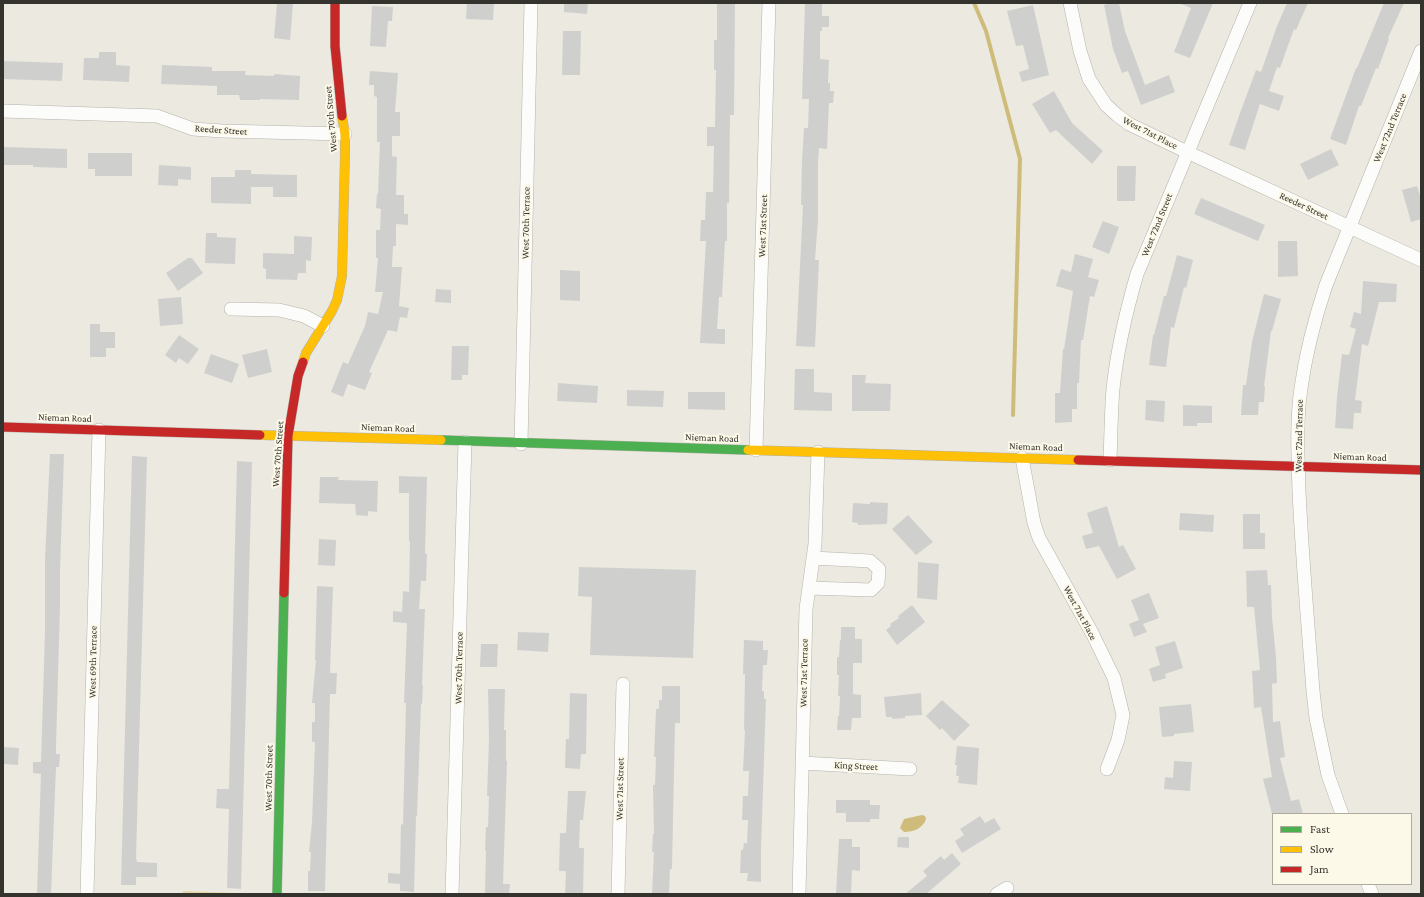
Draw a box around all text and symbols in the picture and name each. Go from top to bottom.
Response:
street label: West 70th Street [322,85,340,153]
street label: West 72nd Terrace [1371,92,1409,164]
street label: West 71st Place [1121,114,1179,152]
street label: Reeder Street [194,122,248,138]
street label: West 70th Terrace [519,187,533,259]
street label: Reeder Street [1278,189,1330,223]
street label: West 72nd Street [1139,191,1175,259]
street label: West 71st Street [756,194,770,258]
street label: West 72nd Terrace [1292,399,1306,473]
street label: Nieman Road [38,411,92,425]
street label: West 70th Street [270,420,286,488]
street label: Nieman Road [361,421,415,435]
street label: Nieman Road [685,431,739,445]
street label: Nieman Road [1009,440,1063,454]
street label: Nieman Road [1333,450,1387,464]
street label: West 71st Place [1061,584,1099,642]
street label: West 69th Terrace [86,626,100,698]
street label: West 70th Terrace [452,632,466,704]
street label: West 71st Terrace [797,639,811,707]
street label: West 70th Street [262,745,276,811]
street label: West 71st Street [613,758,627,820]
street label: King Street [834,759,878,773]
legend [1272,813,1412,885]
text: Fast [1310,822,1330,836]
text: Slow [1310,842,1334,856]
text: Jam [1310,862,1329,876]

